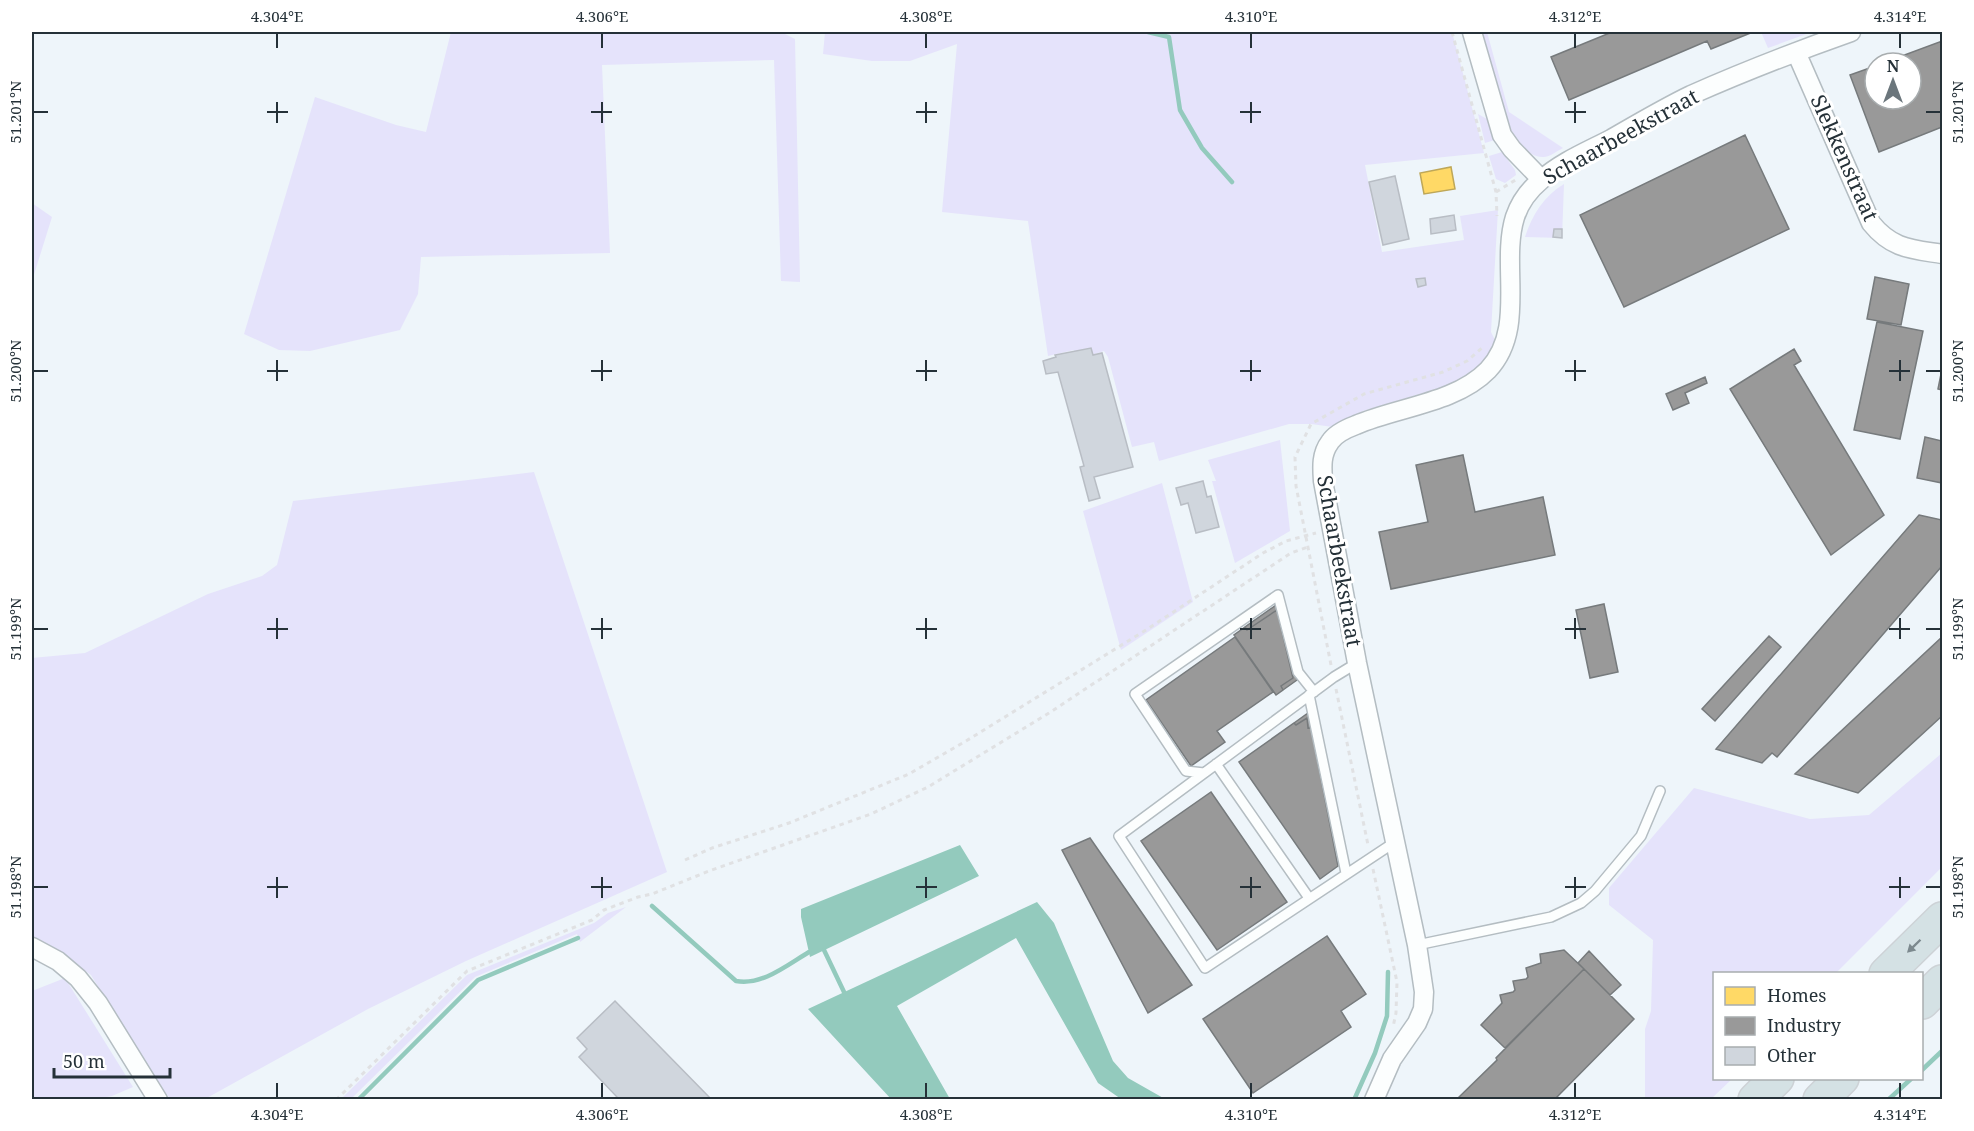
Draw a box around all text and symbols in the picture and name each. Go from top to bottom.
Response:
text: 4.304°E [251,6,303,26]
text: 4.306°E [576,6,628,26]
text: 4.308°E [900,6,952,26]
text: 4.310°E [1225,6,1277,26]
text: 4.312°E [1549,6,1601,26]
text: 4.314°E [1874,6,1926,26]
north arrow [1863,51,1923,111]
text: N [1887,55,1900,77]
text: 51.201°N [5,80,25,144]
text: 51.201°N [1947,80,1967,144]
street label: Schaarbeekstraat [1538,82,1703,190]
street label: Slekkenstraat [1805,90,1885,225]
text: 51.200°N [5,339,25,403]
text: 51.200°N [1947,339,1967,403]
street label: Schaarbeekstraat [1311,473,1369,649]
text: 51.199°N [5,597,25,661]
text: 51.199°N [1947,597,1967,661]
text: 51.198°N [5,855,25,919]
text: 51.198°N [1947,855,1967,919]
one-way arrow [1907,939,1922,953]
legend [1713,972,1923,1080]
text: Homes [1767,983,1826,1007]
text: Industry [1767,1013,1842,1037]
scale bar [54,1041,170,1079]
text: Other [1767,1043,1817,1067]
text: 50 m [63,1049,105,1073]
text: 4.304°E [251,1104,303,1124]
text: 4.306°E [576,1104,628,1124]
text: 4.308°E [900,1104,952,1124]
text: 4.310°E [1225,1104,1277,1124]
text: 4.312°E [1549,1104,1601,1124]
text: 4.314°E [1874,1104,1926,1124]

